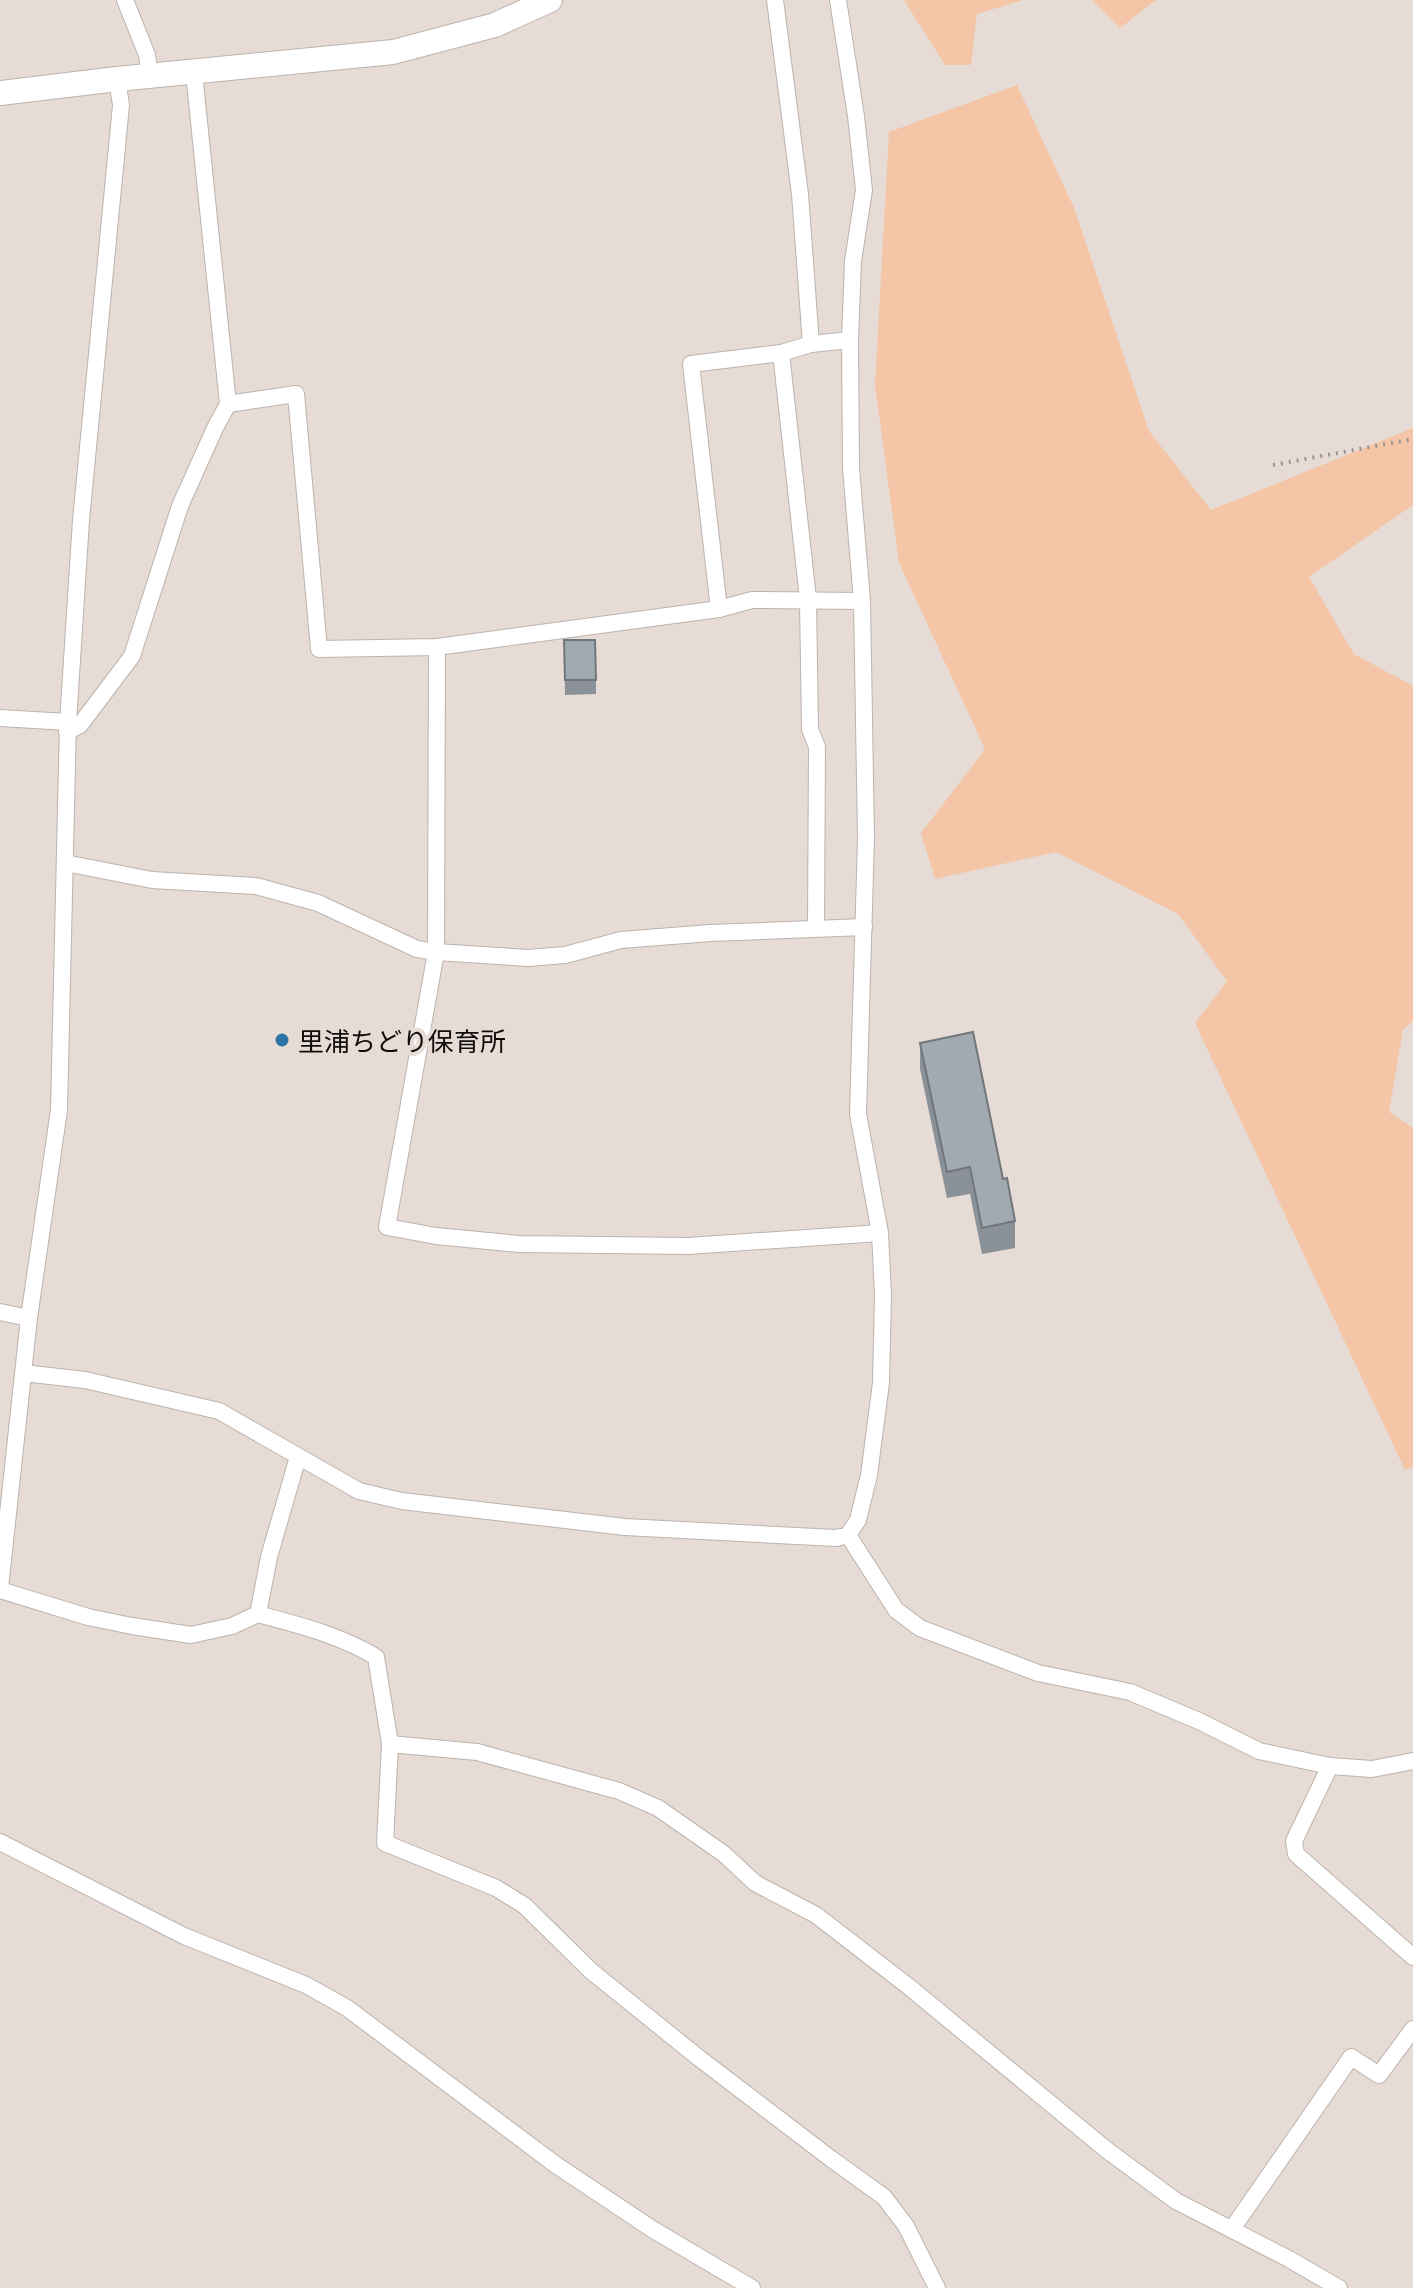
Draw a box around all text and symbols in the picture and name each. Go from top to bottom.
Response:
place label: 里浦ちどり保育所 [298,1025,506,1056]
marker: 里浦ちどり保育所 [273,1031,291,1049]

